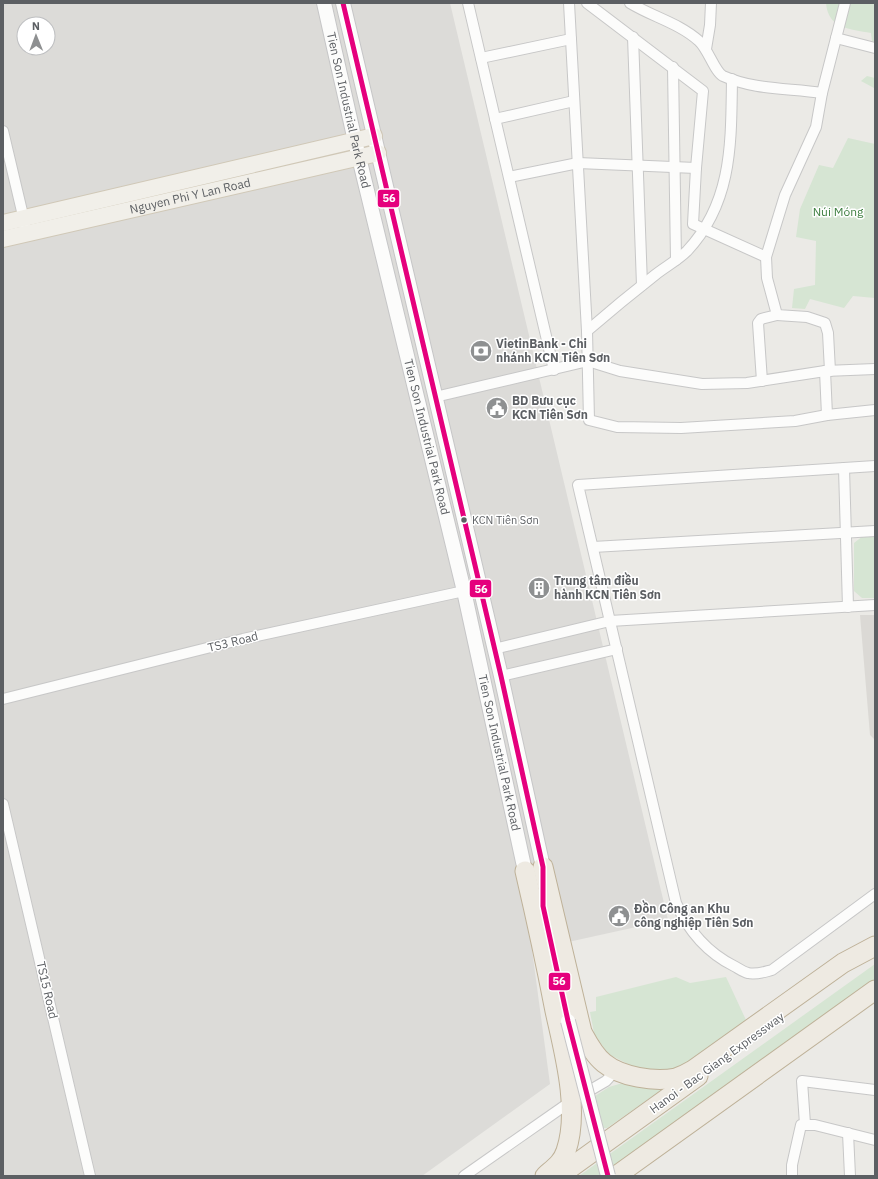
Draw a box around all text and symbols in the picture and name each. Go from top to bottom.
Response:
north arrow [16,16,56,56]
text: N [32,19,40,33]
street label: Tien Son Industrial Park Road [324,31,374,190]
street label: Nguyen Phi Y Lan Road [128,174,252,217]
line badge: 56 [377,189,400,208]
text: 56 [382,191,396,205]
park label: Núi Móng [813,204,864,219]
place label: VietinBank - Chi nhánh KCN Tiên Sơn [496,336,610,365]
bank icon: VietinBank - Chi nhánh KCN Tiên Sơn [468,338,494,364]
street label: Tien Son Industrial Park Road [401,358,453,516]
place label: BD Bưu cục KCN Tiên Sơn [512,393,588,422]
public building icon: BD Bưu cục KCN Tiên Sơn [484,395,510,421]
place label: KCN Tiên Sơn [472,513,539,527]
marker: KCN Tiên Sơn [459,515,469,525]
place label: Trung tâm điều hành KCN Tiên Sơn [554,572,661,602]
building icon: Trung tâm điều hành KCN Tiên Sơn [526,575,552,601]
line badge: 56 [469,579,492,598]
text: 56 [474,582,488,596]
street label: TS3 Road [206,628,260,655]
street label: Tien Son Industrial Park Road [475,673,524,832]
place label: Đồn Công an Khu công nghiệp Tiên Sơn [634,900,753,930]
public building icon: Đồn Công an Khu công nghiệp Tiên Sơn [606,903,632,929]
street label: TS15 Road [34,960,61,1020]
line badge: 56 [548,972,571,991]
text: 56 [552,974,566,988]
street label: Hanoi - Bac Giang Expressway [647,1009,787,1116]

